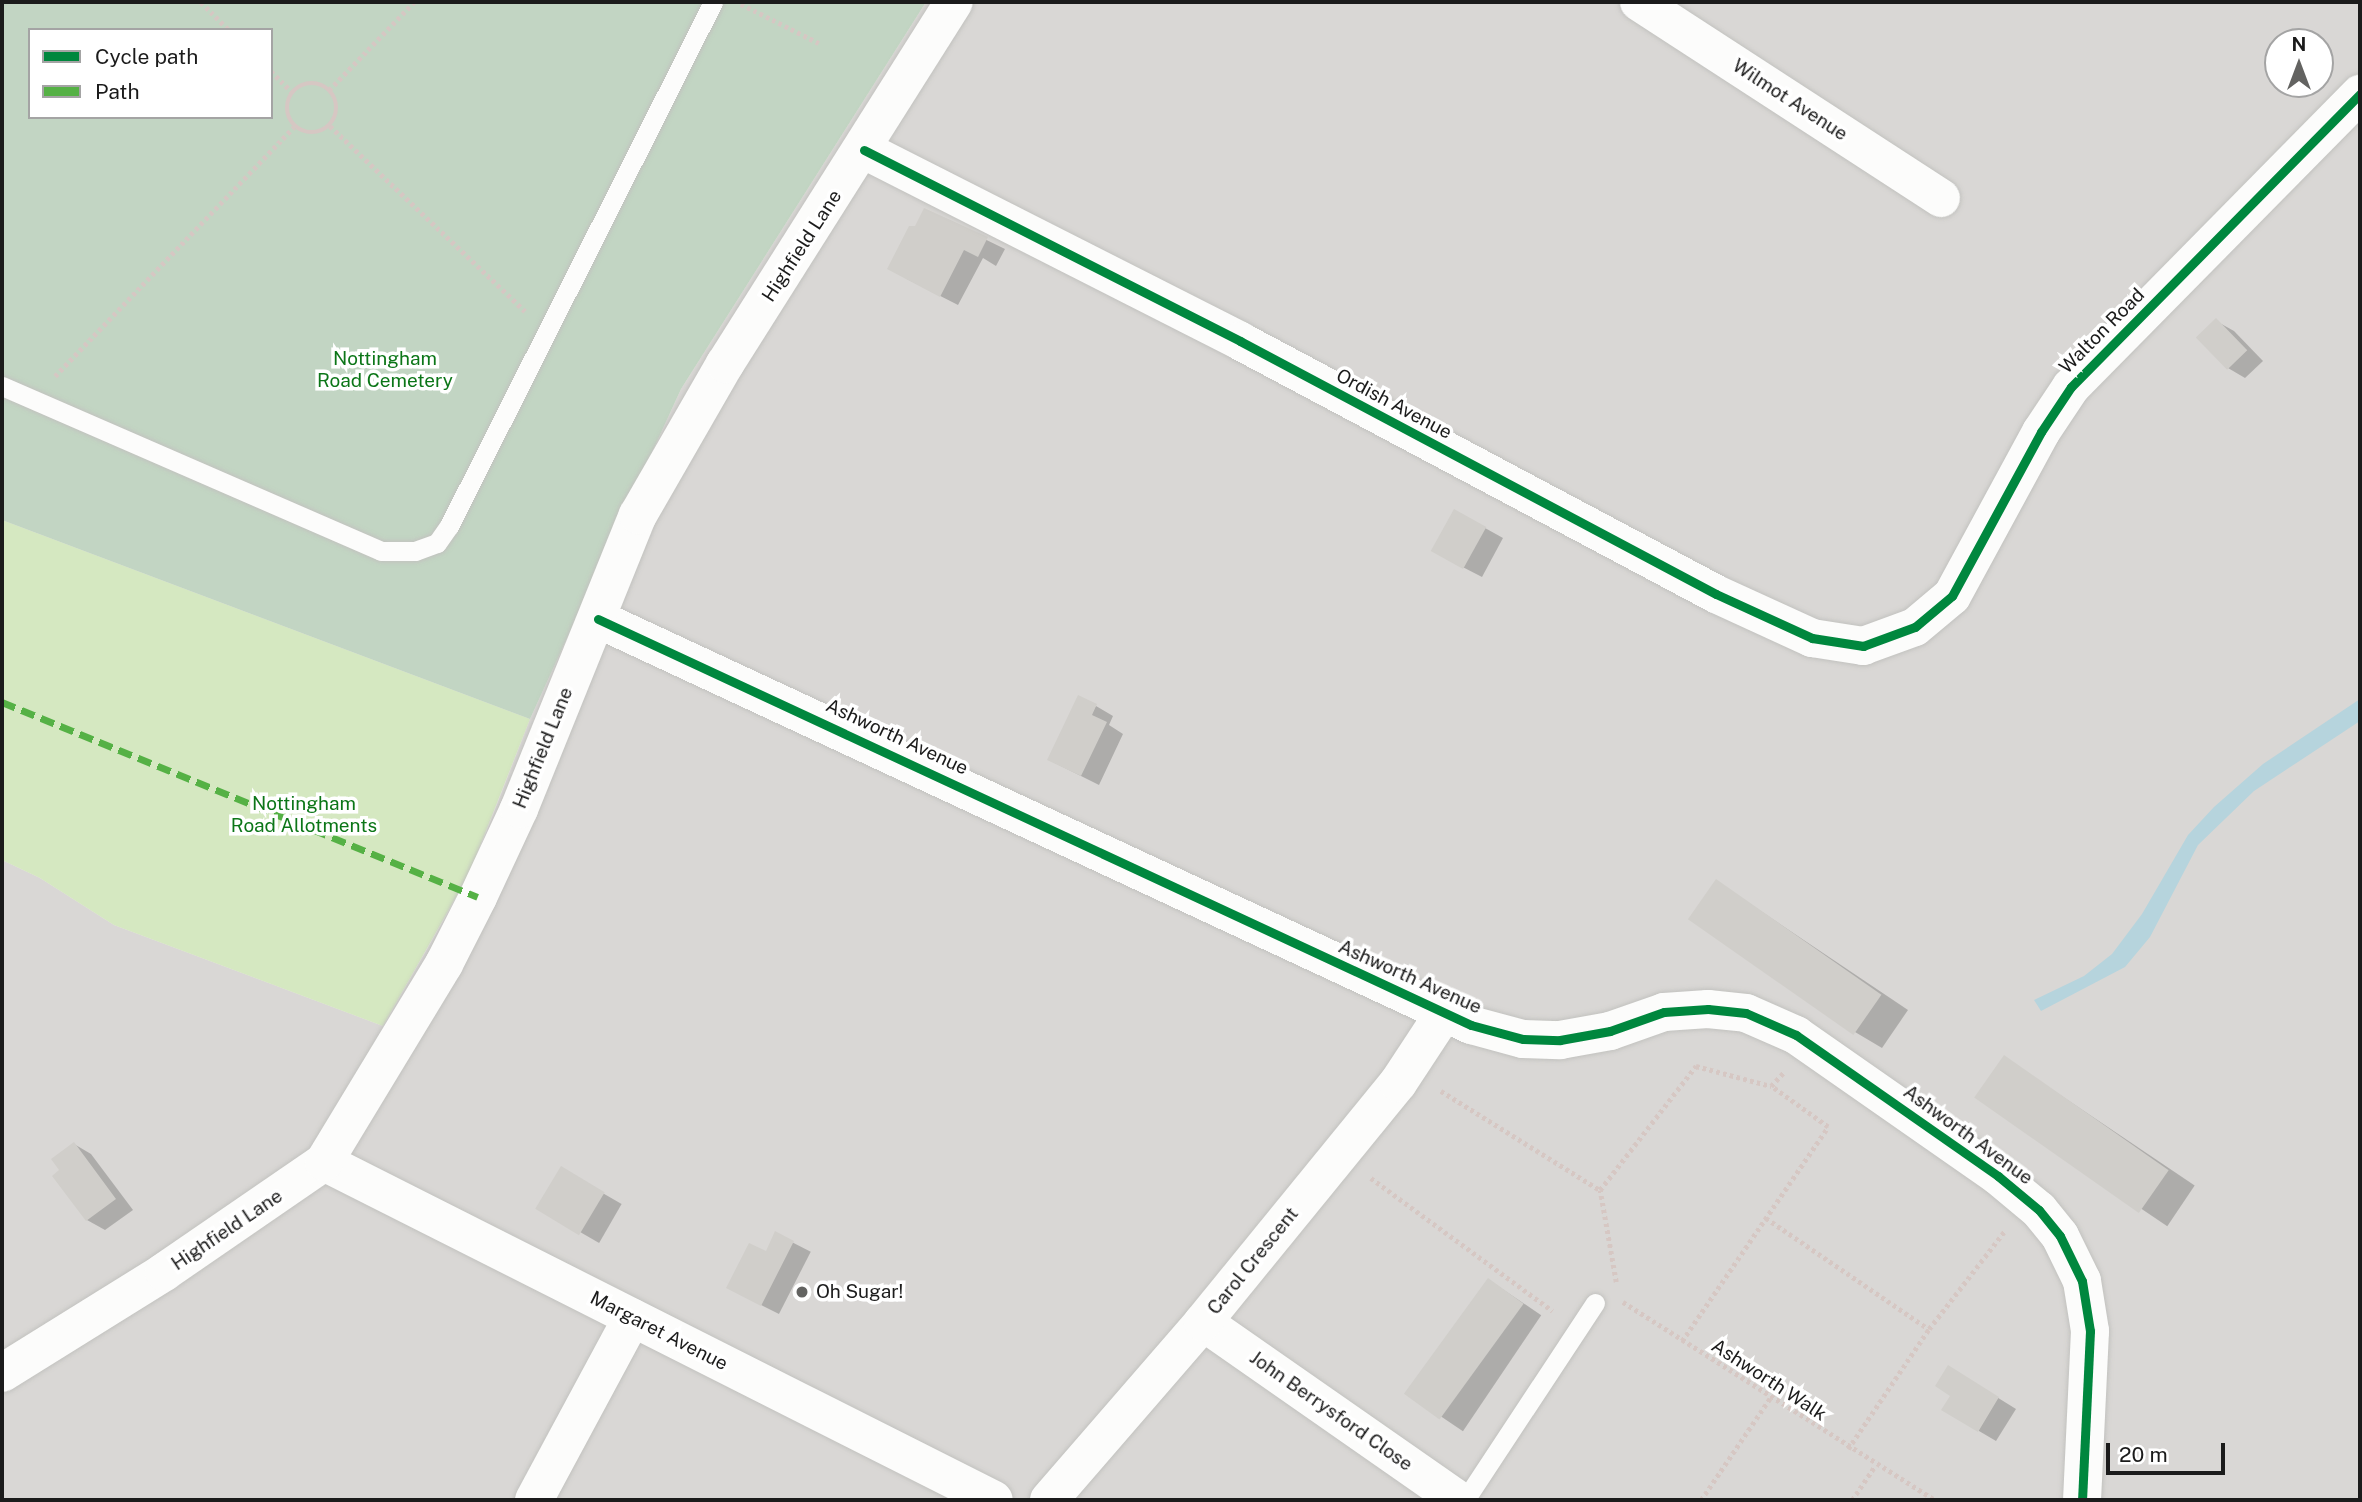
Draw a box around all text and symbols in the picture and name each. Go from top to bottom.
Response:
legend [28,28,273,119]
north arrow [2264,28,2334,98]
text: N [2292,33,2306,55]
text: Cycle path [95,44,198,69]
street label: Wilmot Avenue [1728,54,1852,146]
text: Path [95,79,140,104]
street label: Highfield Lane [757,186,847,306]
street label: Walton Road [2055,284,2149,378]
park label: Nottingham Road Cemetery [317,348,453,392]
street label: Ordish Avenue [1332,364,1456,444]
street label: Highfield Lane [508,684,578,812]
street label: Ashworth Avenue [822,694,972,780]
park label: Nottingham Road Allotments [231,793,377,837]
street label: Ashworth Avenue [1335,935,1485,1019]
street label: Ashworth Avenue [1899,1080,2037,1190]
street label: Highfield Lane [167,1185,287,1275]
street label: Carol Crescent [1203,1203,1303,1319]
place label: Oh Sugar! [816,1281,903,1303]
marker: Oh Sugar! [794,1284,810,1300]
street label: Margaret Avenue [586,1286,732,1376]
street label: Ashworth Walk [1707,1334,1831,1426]
street label: John Berrysford Close [1245,1346,1417,1476]
scale bar [2110,1428,2229,1472]
text: 20 m [2119,1442,2168,1467]

